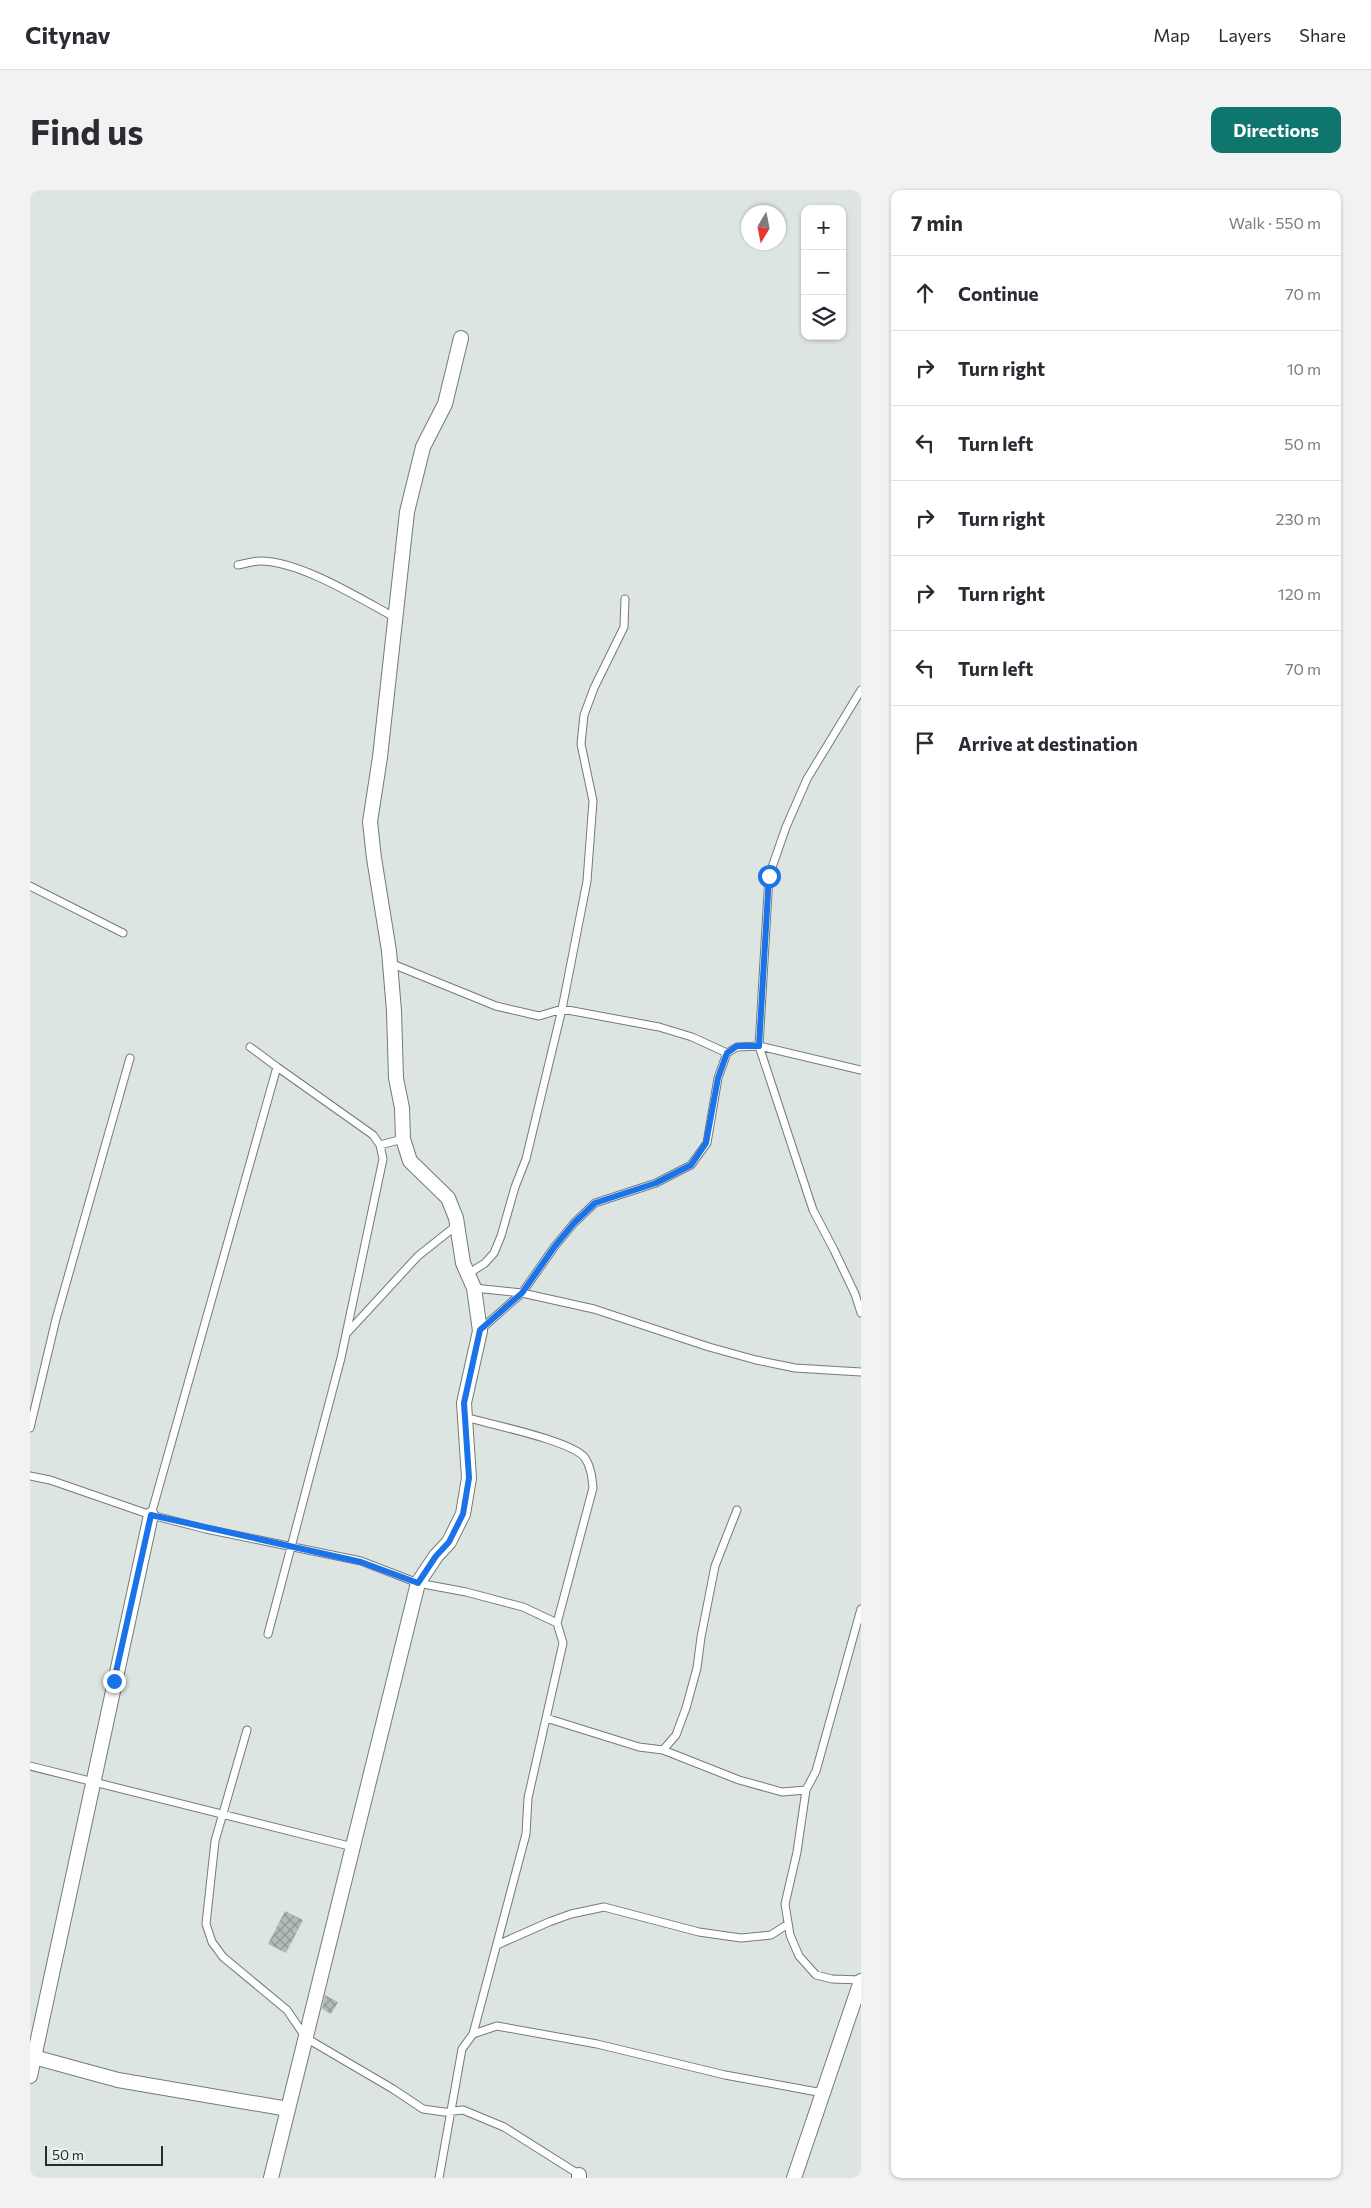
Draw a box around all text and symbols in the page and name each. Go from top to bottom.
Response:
text: Citynav [25,20,111,49]
text: Map [1153,24,1190,46]
text: Layers [1218,24,1271,46]
text: Share [1299,24,1346,46]
button: Directions [1211,107,1341,153]
text: Find us [30,109,144,152]
north arrow [741,205,786,250]
map controls [801,205,846,340]
button: + [801,205,846,250]
text: 7 min [911,210,963,235]
text: Walk · 550 m [1229,213,1321,232]
button: − [801,250,846,295]
icon: ahead [911,279,939,307]
text: Continue [958,282,1038,305]
text: 70 m [1285,284,1321,303]
button: layers [801,295,846,340]
icon: right [911,354,939,382]
text: Turn right [958,357,1045,380]
text: 10 m [1287,359,1321,378]
icon: left [911,429,939,457]
text: Turn left [958,432,1033,455]
text: 50 m [1284,434,1321,453]
icon: right [911,504,939,532]
text: Turn right [958,507,1045,530]
text: 230 m [1276,509,1321,528]
icon: right [911,579,939,607]
text: Turn right [958,582,1045,605]
text: 120 m [1278,584,1321,603]
icon: left [911,654,939,682]
text: Turn left [958,657,1033,680]
text: 70 m [1285,659,1321,678]
icon: arrive [911,729,939,757]
text: Arrive at destination [958,732,1138,755]
route start [758,865,781,888]
route end [103,1670,126,1693]
scale bar [45,2143,162,2166]
text: 50 m [52,2146,84,2163]

